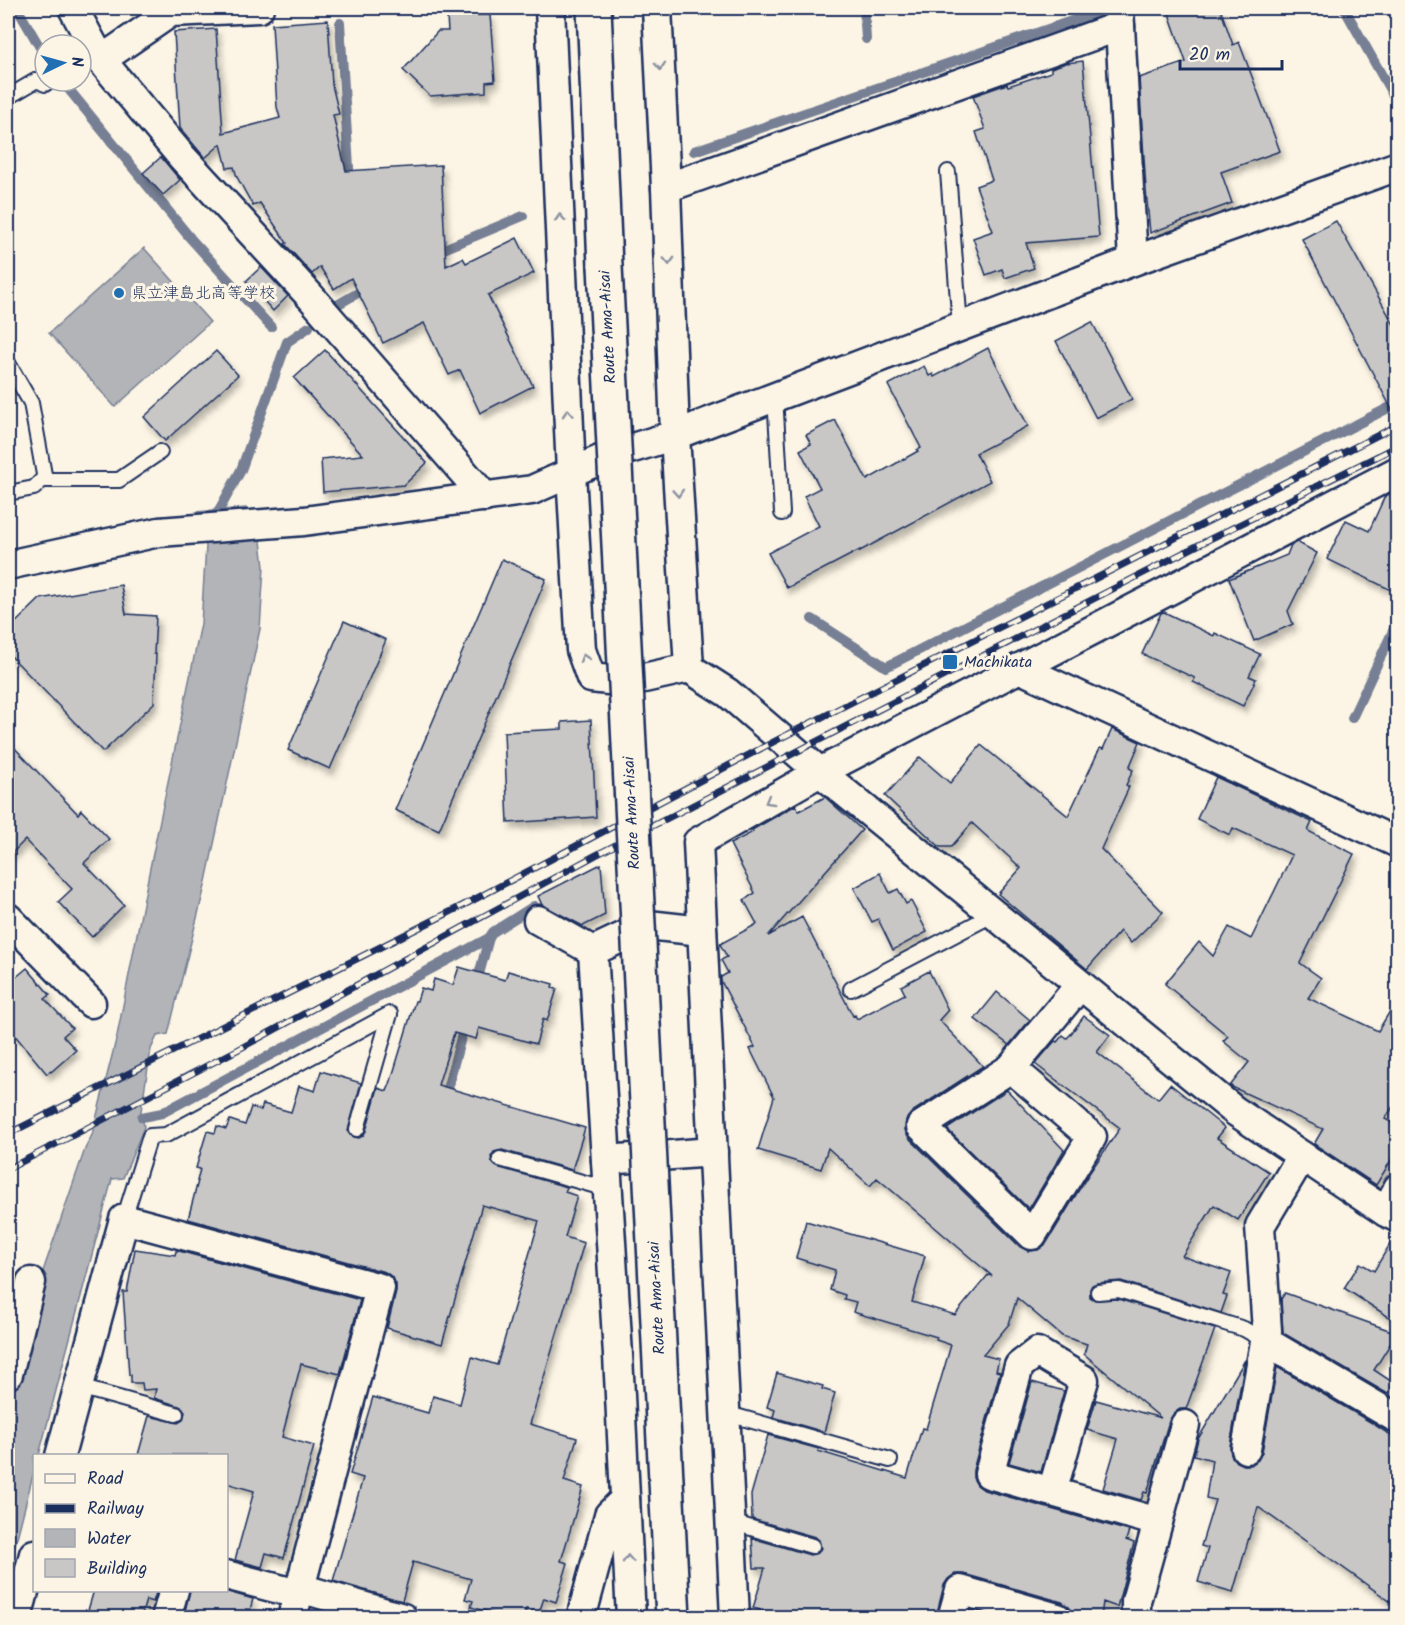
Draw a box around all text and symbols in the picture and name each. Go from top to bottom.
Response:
north arrow [33,33,93,93]
scale bar [1180,33,1282,71]
text: 20 m [1189,41,1230,70]
text: N [64,56,89,68]
one-way arrow [653,61,666,70]
one-way arrow [553,214,566,223]
one-way arrow [662,256,675,265]
street label: Route Ama-Aisai [592,269,623,384]
place label: 県立津島北高等学校 [131,281,275,306]
marker: 県立津島北高等学校 [112,286,126,300]
one-way arrow [562,409,575,418]
one-way arrow [672,488,685,497]
place label: Machikata [964,650,1032,675]
one-way arrow [579,653,591,664]
marker: Machikata [941,653,959,671]
street label: Route Ama-Aisai [616,755,647,870]
one-way arrow [765,794,775,805]
street label: Route Ama-Aisai [641,1240,672,1355]
legend [33,1454,228,1592]
text: Road [87,1465,124,1494]
text: Railway [87,1495,144,1524]
text: Water [87,1525,132,1554]
text: Building [87,1555,147,1584]
one-way arrow [621,1555,634,1564]

